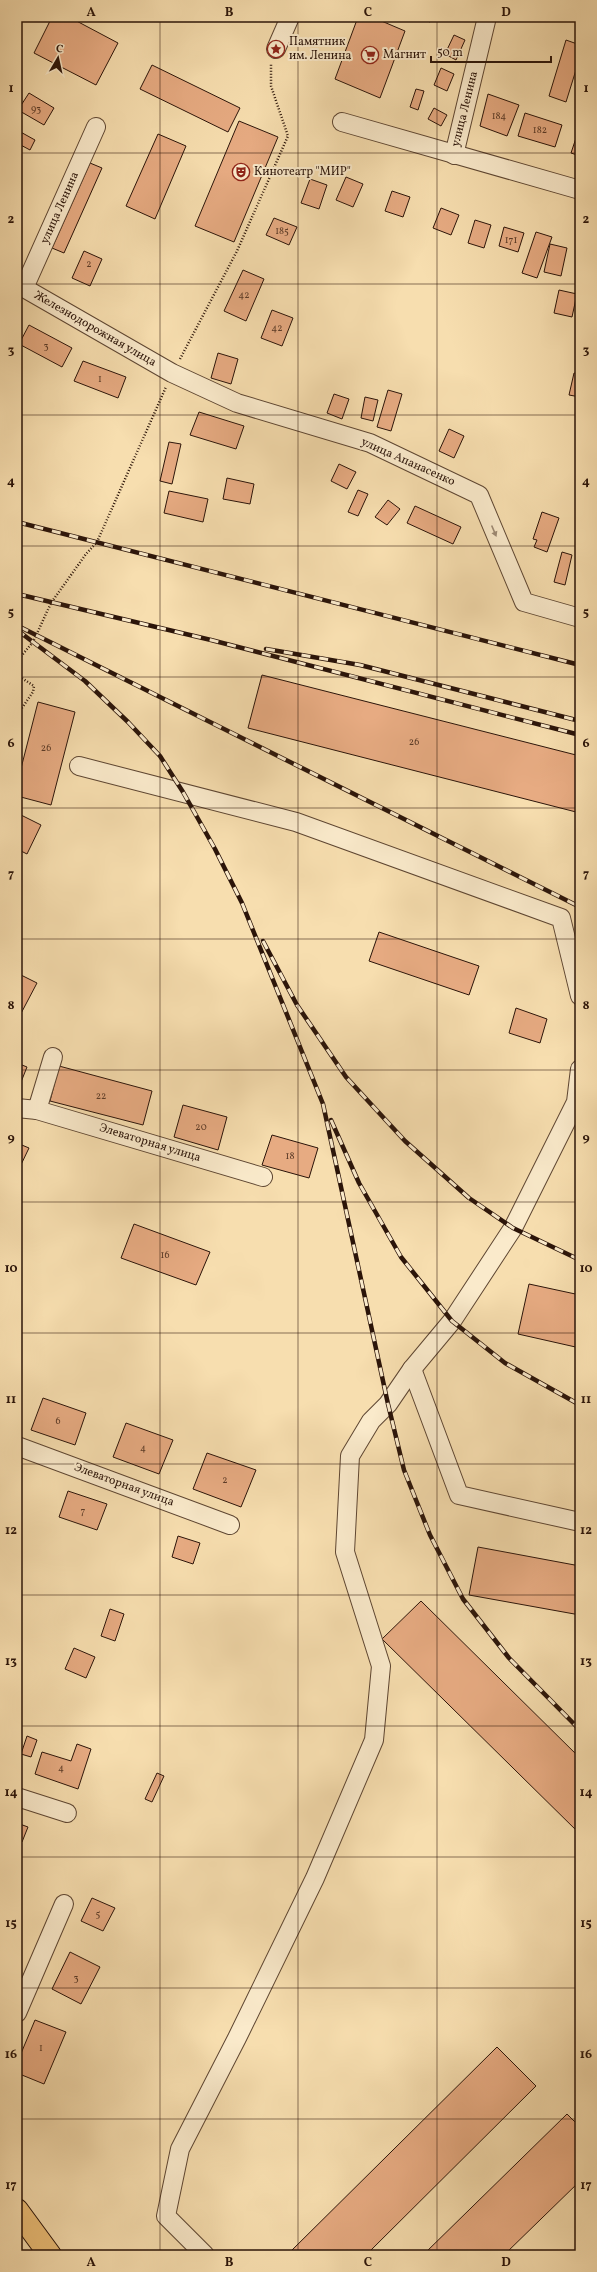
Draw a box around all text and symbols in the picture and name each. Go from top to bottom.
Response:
text: A [86,4,96,22]
text: B [225,4,234,22]
text: C [364,4,372,22]
text: D [501,4,511,22]
place label: Памятник им. Ленина [289,34,351,64]
north arrow [38,38,78,78]
scale bar [431,38,551,64]
place icon: Памятник им. Ленина [266,39,286,59]
text: С [55,42,64,58]
supermarket icon: Магнит [360,45,380,65]
text: 50 m [437,45,463,61]
place label: Магнит [383,47,426,63]
street label: улица Ленина [448,69,482,149]
text: 1 [8,80,14,98]
text: 1 [583,80,589,98]
house number: 93 [31,102,41,116]
house number: 184 [492,109,506,123]
house number: 182 [533,123,547,137]
theatre icon: Кинотеатр "МИР" [231,162,251,182]
place label: Кинотеатр "МИР" [254,164,351,180]
street label: улица Ленина [37,169,83,247]
text: 2 [8,211,15,229]
text: 2 [583,211,590,229]
house number: 185 [275,224,289,238]
house number: 171 [505,233,517,247]
house number: 2 [86,257,92,271]
street label: Железнодорожная улица [31,287,159,371]
house number: 42 [238,288,250,302]
house number: 42 [271,321,283,335]
house number: 3 [43,339,49,353]
text: 3 [8,342,15,360]
text: 3 [583,342,590,360]
house number: 1 [98,372,102,386]
street label: улица Апанасенко [358,434,458,490]
text: 4 [7,473,15,491]
text: 4 [582,473,590,491]
one-way arrow [491,525,497,536]
text: 5 [8,604,14,622]
text: 5 [583,604,589,622]
text: 6 [7,735,15,753]
house number: 26 [409,735,419,749]
text: 6 [582,735,590,753]
house number: 26 [41,741,51,755]
text: 7 [8,866,14,884]
text: 7 [583,866,589,884]
text: 8 [7,997,15,1015]
text: 8 [582,997,590,1015]
house number: 22 [96,1089,106,1103]
street label: Элеваторная улица [97,1120,203,1166]
house number: 20 [195,1120,207,1134]
text: 9 [7,1129,15,1147]
text: 9 [582,1129,590,1147]
house number: 18 [286,1149,294,1163]
house number: 16 [161,1248,169,1262]
text: 10 [4,1260,18,1278]
text: 10 [579,1260,593,1278]
text: 11 [6,1391,16,1409]
text: 11 [581,1391,591,1409]
house number: 6 [55,1414,61,1428]
house number: 4 [140,1441,146,1455]
street label: Элеваторная улица [72,1459,176,1511]
house number: 2 [222,1473,228,1487]
house number: 7 [81,1504,86,1518]
text: 12 [5,1522,17,1540]
text: 12 [580,1522,592,1540]
text: 13 [5,1653,17,1671]
text: 13 [580,1653,592,1671]
house number: 4 [58,1761,64,1775]
text: 14 [4,1784,18,1802]
text: 14 [579,1784,593,1802]
house number: 5 [96,1907,101,1921]
text: 15 [5,1915,17,1933]
text: 15 [580,1915,592,1933]
house number: 3 [73,1971,79,1985]
house number: 1 [39,2041,43,2055]
text: 16 [5,2046,17,2064]
text: 16 [580,2046,592,2064]
text: 17 [5,2177,17,2195]
text: 17 [580,2177,592,2195]
text: A [86,2254,96,2272]
text: B [225,2254,234,2272]
text: C [364,2254,372,2272]
text: D [501,2254,511,2272]

